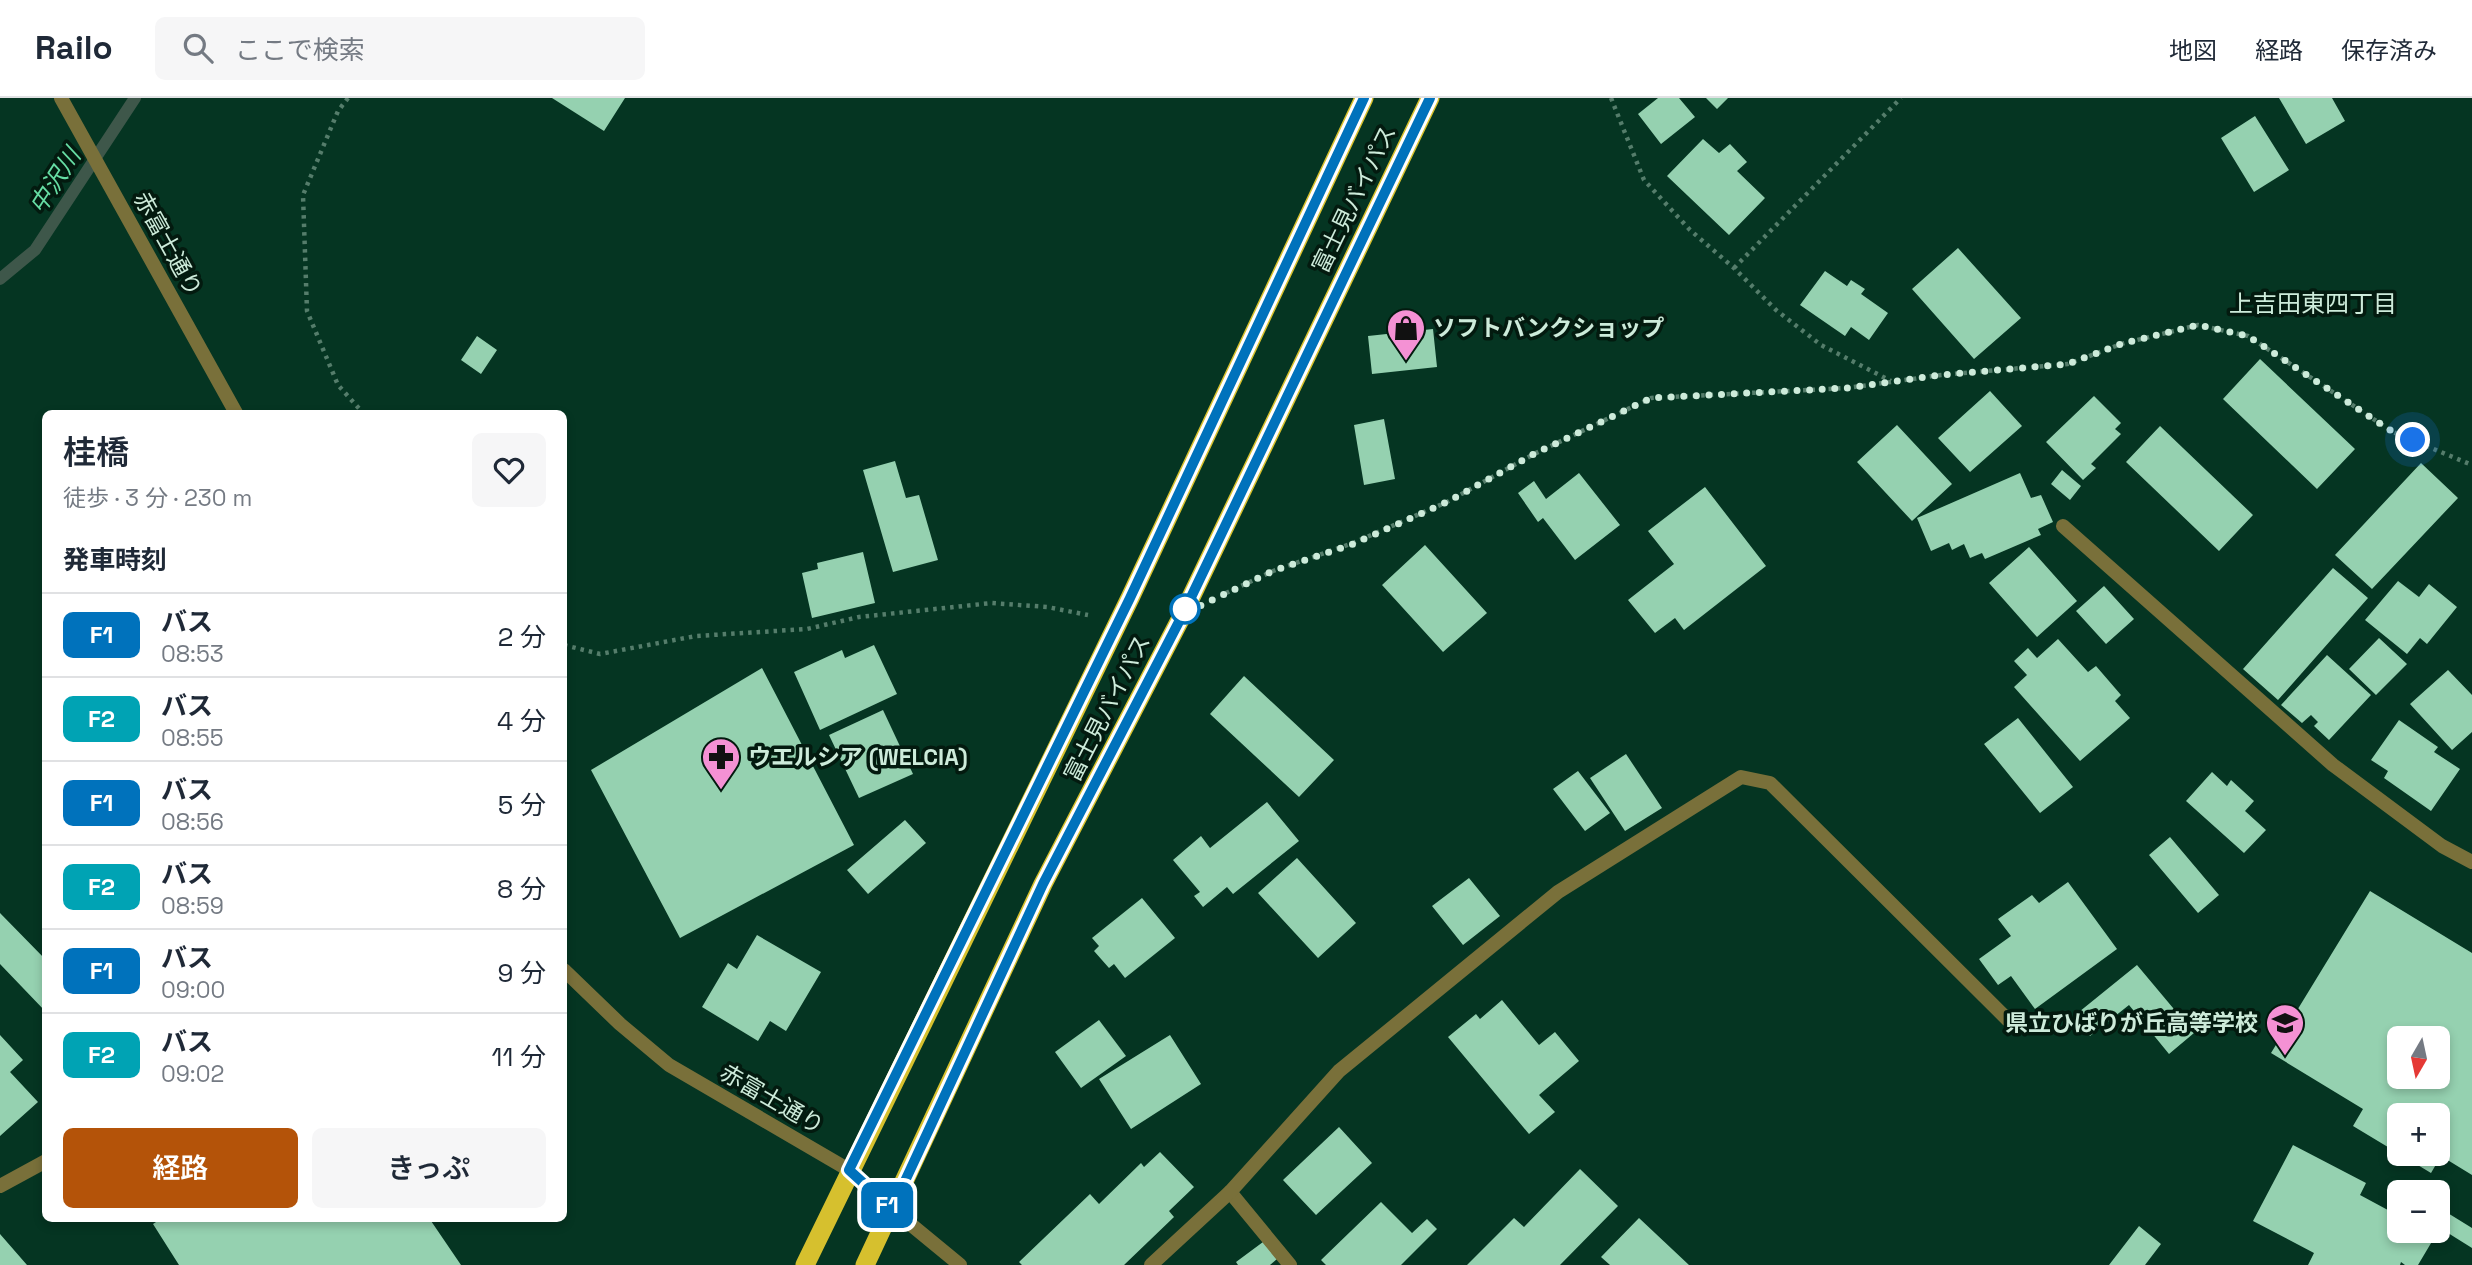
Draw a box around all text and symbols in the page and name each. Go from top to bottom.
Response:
search box [155,17,645,80]
text: Railo [35,27,113,69]
icon: search [179,29,217,67]
text: ここで検索 [235,33,365,67]
text: 地図 [2169,35,2217,66]
text: 経路 [2255,35,2303,66]
text: 保存済み [2341,35,2437,66]
street label: 富士見バイパス [1305,120,1403,278]
water label: 中沢川 [22,140,89,219]
street label: 赤富士通り [127,186,209,302]
district label: 上吉田東四丁目 [2229,288,2397,319]
shop icon: ソフトバンクショップ [1385,307,1427,362]
place label: ソフトバンクショップ [1433,313,1664,343]
your location [2395,422,2430,457]
text: 桂橋 [63,432,129,474]
button: heart [472,433,546,507]
text: 徒歩 · 3 分 · 230 m [63,483,252,513]
text: 発車時刻 [63,543,167,577]
unlabelled marker [1170,594,1200,624]
text: バス [161,605,213,639]
text: F1 [90,619,113,650]
text: 2 分 [498,620,546,654]
street label: 富士見バイパス [1057,630,1157,786]
text: 08:53 [161,639,224,669]
text: バス [161,689,213,723]
text: F2 [88,703,115,734]
text: 4 分 [497,704,546,738]
text: 08:55 [161,723,223,753]
pharmacy icon: ウエルシア (WELCIA) [700,736,742,791]
place label: ウエルシア (WELCIA) [748,742,968,772]
text: バス [161,773,213,807]
text: F1 [90,787,113,818]
text: 5 分 [498,788,546,822]
text: 08:56 [161,807,224,837]
text: バス [161,857,213,891]
text: F2 [88,871,115,902]
text: 8 分 [497,872,546,906]
text: 08:59 [161,891,224,921]
text: バス [161,941,213,975]
text: F1 [90,955,113,986]
text: 9 分 [497,956,546,990]
text: 09:00 [161,975,225,1005]
school or university icon: 県立ひばりが丘高等学校 [2264,1002,2306,1057]
place label: 県立ひばりが丘高等学校 [2005,1008,2258,1038]
text: バス [161,1025,213,1059]
north arrow [2387,1026,2450,1088]
map controls [2387,1026,2450,1243]
text: F2 [88,1039,115,1070]
text: 11 分 [492,1040,546,1074]
street label: 赤富士通り [715,1057,829,1141]
text: 09:02 [161,1059,224,1089]
button: + [2387,1103,2450,1166]
button: 経路 [63,1128,298,1208]
button: きっぷ [312,1128,546,1208]
button: − [2387,1180,2450,1243]
line badge: F1 [856,1182,918,1228]
text: F1 [875,1189,899,1220]

